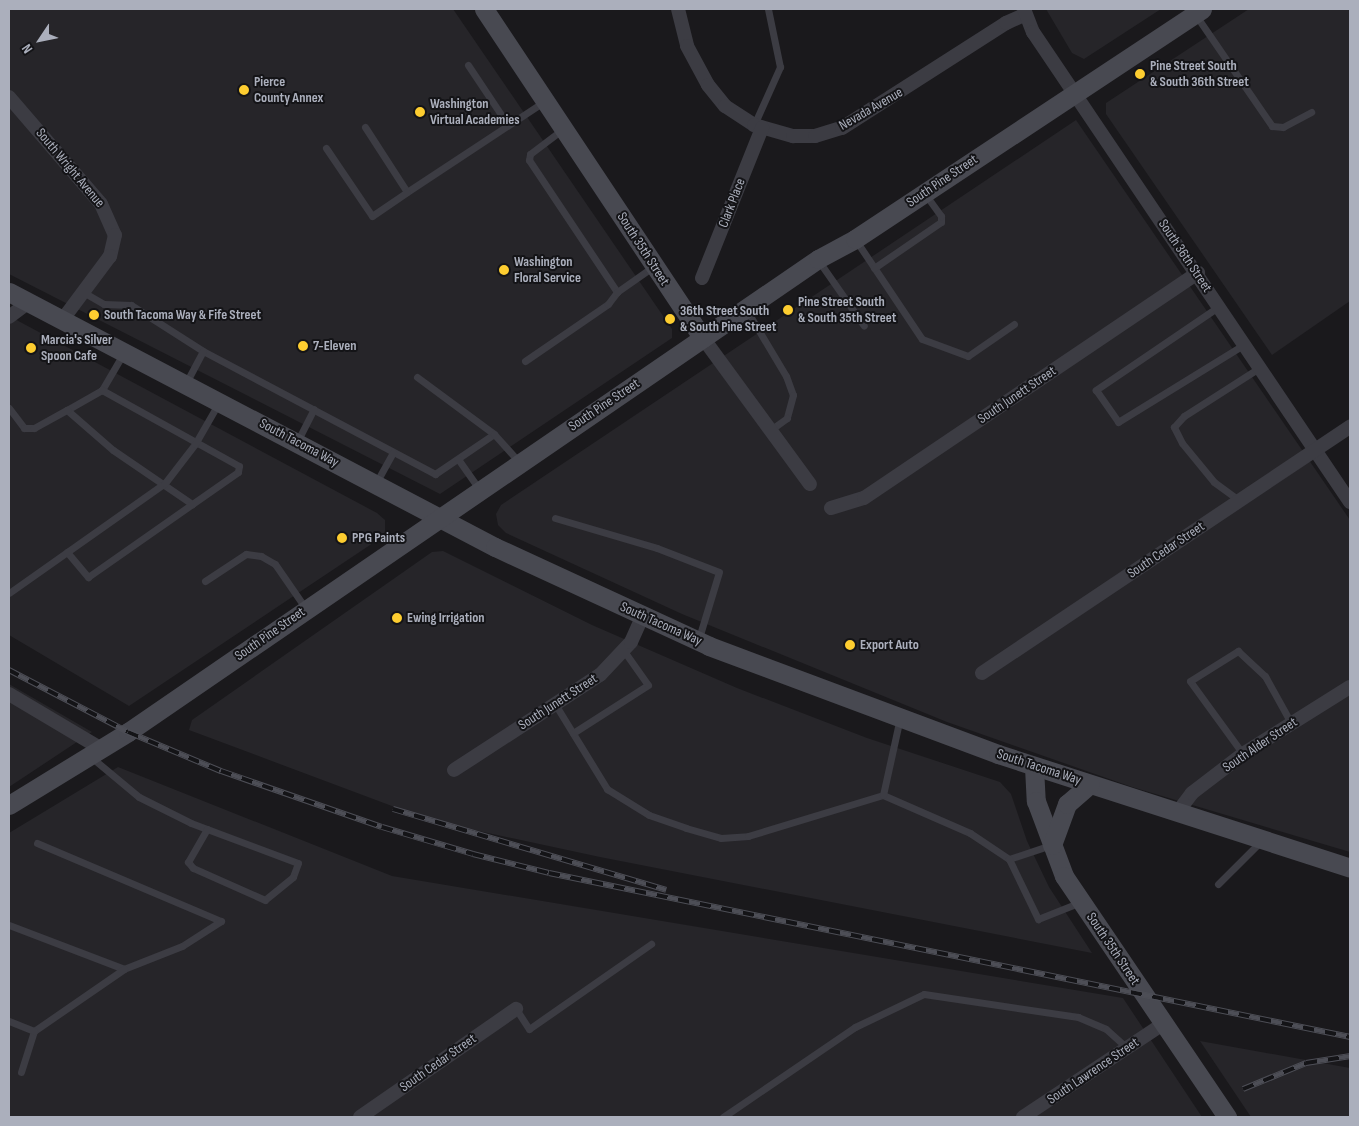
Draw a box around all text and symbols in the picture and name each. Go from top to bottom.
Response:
north arrow [15,15,65,65]
text: N [18,41,36,57]
place label: Pine Street South & South 36th Street [1150,58,1249,90]
marker: Pine Street South & South 36th Street [1134,68,1146,80]
place label: Pierce County Annex [254,74,323,106]
marker: Pierce County Annex [238,84,250,96]
street label: Nevada Avenue [836,84,906,134]
place label: Washington Virtual Academies [430,96,520,128]
marker: Washington Virtual Academies [414,106,426,118]
street label: South Wright Avenue [32,125,108,211]
street label: South Pine Street [903,151,981,211]
street label: Clark Place [715,176,749,230]
street label: South 35th Street [613,209,673,289]
street label: South 36th Street [1155,216,1215,296]
place label: Washington Floral Service [514,254,581,286]
marker: Washington Floral Service [498,264,510,276]
place label: Pine Street South & South 35th Street [798,294,896,326]
place label: 36th Street South & South Pine Street [680,303,776,336]
marker: Pine Street South & South 35th Street [782,304,794,316]
place label: South Tacoma Way & Fife Street [104,307,261,323]
marker: South Tacoma Way & Fife Street [88,309,100,321]
marker: 36th Street South & South Pine Street [664,313,676,325]
place label: Marcia's Silver Spoon Cafe [41,332,112,364]
place label: 7-Eleven [313,338,356,354]
marker: 7-Eleven [297,340,309,352]
marker: Marcia's Silver Spoon Cafe [25,342,37,354]
street label: South Junett Street [975,363,1059,427]
street label: South Pine Street [565,375,643,435]
street label: South Tacoma Way [256,415,342,471]
street label: South Cedar Street [1124,518,1208,582]
place label: PPG Paints [352,530,405,546]
marker: PPG Paints [336,532,348,544]
street label: South Tacoma Way [618,598,704,650]
street label: South Pine Street [232,604,308,664]
place label: Ewing Irrigation [407,610,485,626]
marker: Ewing Irrigation [391,612,403,624]
place label: Export Auto [860,637,919,653]
marker: Export Auto [844,639,856,651]
street label: South Junett Street [515,670,601,734]
street label: South Alder Street [1220,714,1300,776]
street label: South Tacoma Way [995,745,1083,789]
street label: South 35th Street [1083,910,1143,988]
street label: South Cedar Street [397,1030,479,1096]
street label: South Lawrence Street [1044,1034,1142,1108]

